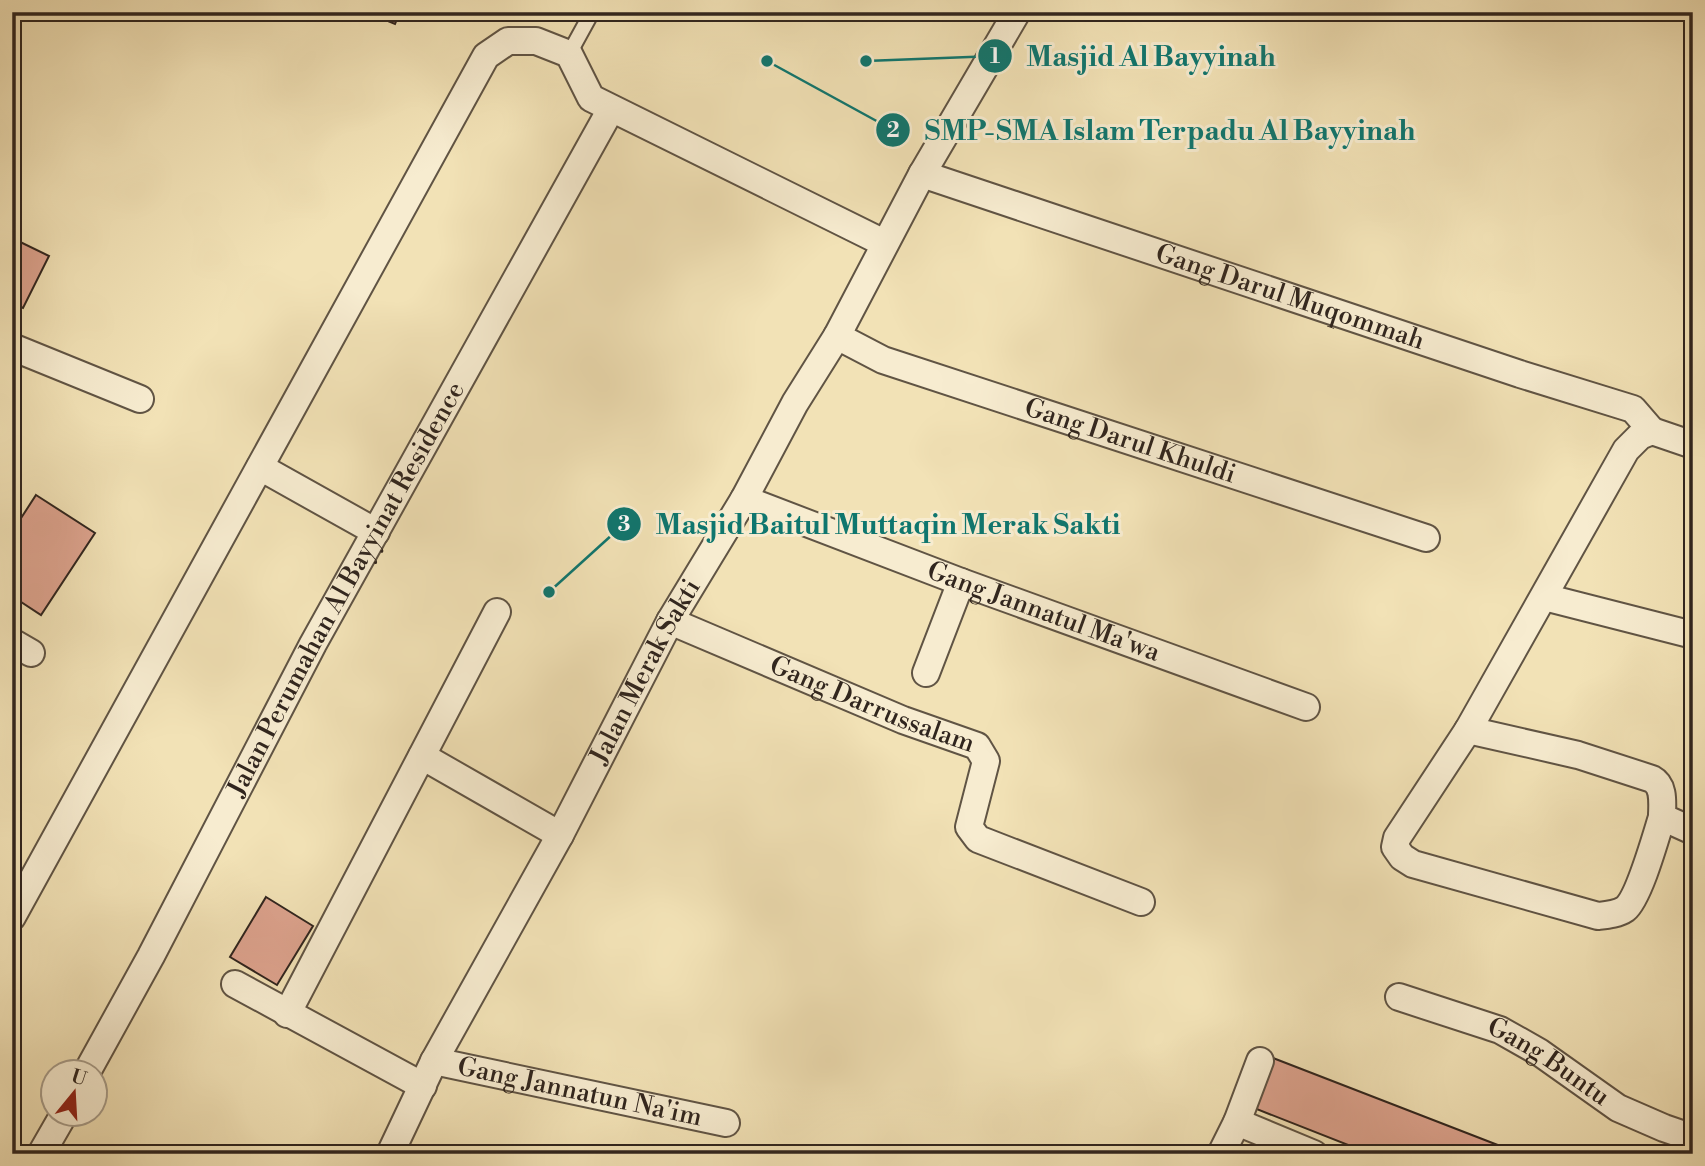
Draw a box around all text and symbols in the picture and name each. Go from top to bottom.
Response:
callout: Masjid Al Bayyinah [977,31,1290,80]
text: Masjid Al Bayyinah [1026,40,1276,75]
text: 1 [990,44,1000,70]
callout: SMP-SMA Islam Terpadu Al Bayyinah [876,106,1430,155]
text: SMP-SMA Islam Terpadu Al Bayyinah [925,114,1415,149]
text: 2 [886,118,900,144]
street label: Gang Darul Muqommah [1151,237,1429,357]
street label: Jalan Perumahan Al Bayyinat Residence [220,376,472,803]
street label: Gang Darul Khuldi [1021,392,1240,491]
callout: Masjid Baitul Muttaqin Merak Sakti [606,499,1134,548]
text: Masjid Baitul Muttaqin Merak Sakti [656,508,1121,543]
text: 3 [618,512,630,538]
street label: Gang Jannatul Ma'wa [923,555,1165,669]
street label: Jalan Merak Sakti [583,573,708,770]
street label: Gang Darrussalam [765,649,979,760]
street label: Gang Buntu [1484,1011,1616,1113]
street label: Gang Jannatun Na'im [455,1050,705,1134]
north arrow [38,1058,108,1128]
text: U [68,1064,90,1092]

